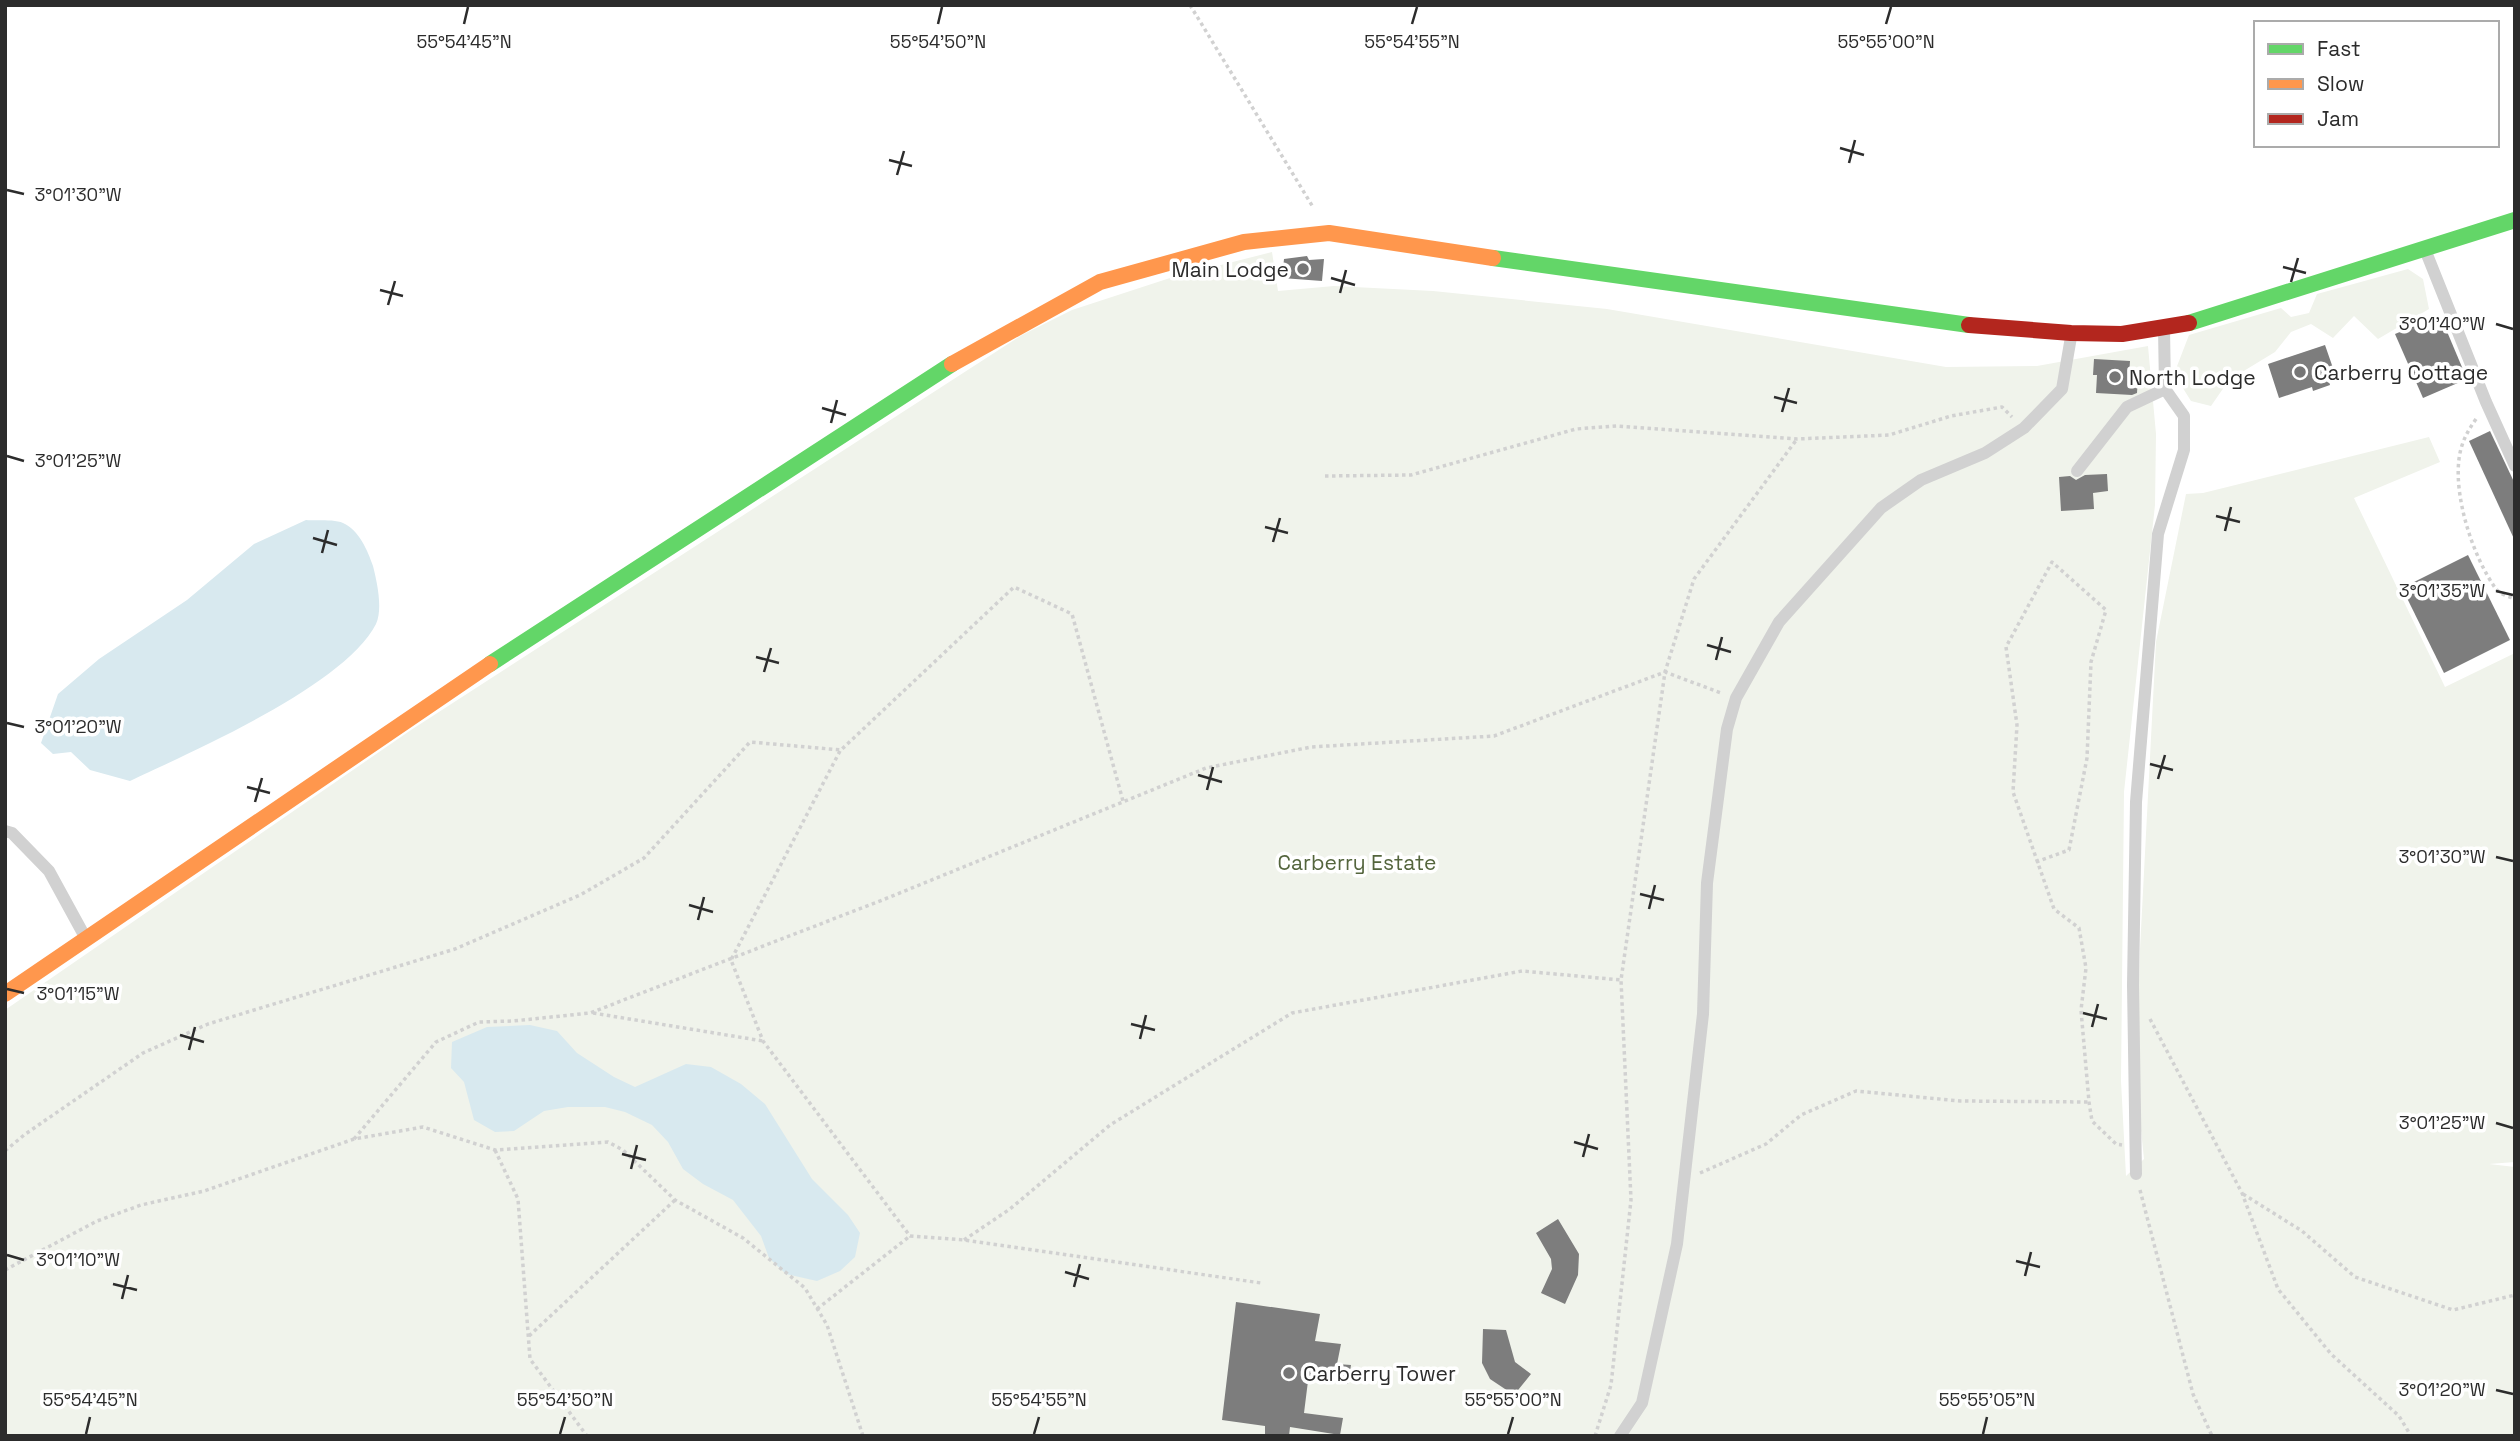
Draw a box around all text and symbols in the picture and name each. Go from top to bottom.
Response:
legend [2254,21,2499,147]
text: 55°54'45"N [416,30,512,53]
text: 55°54'50"N [890,30,986,53]
text: 55°54'55"N [1364,30,1460,53]
text: 55°55'00"N [1837,30,1935,53]
text: Fast [2317,35,2361,62]
text: Slow [2317,70,2365,97]
text: Jam [2317,105,2359,132]
text: 3°01'30"W [34,183,122,206]
place label: Main Lodge [1172,256,1289,283]
marker: Main Lodge [1295,261,1311,277]
text: 3°01'40"W [2399,312,2486,335]
place label: Carberry Cottage [2314,359,2488,386]
place label: North Lodge [2129,364,2256,391]
marker: Carberry Cottage [2292,364,2308,380]
marker: North Lodge [2107,369,2123,385]
text: 3°01'25"W [35,449,121,472]
text: 3°01'35"W [2399,579,2485,602]
text: 3°01'20"W [34,715,122,738]
text: 3°01'30"W [2398,845,2486,868]
park label: Carberry Estate [1278,849,1436,876]
text: 3°01'15"W [36,982,120,1005]
text: 3°01'25"W [2399,1111,2485,1134]
text: 3°01'10"W [36,1248,120,1271]
place label: Carberry Tower [1303,1360,1456,1387]
marker: Carberry Tower [1281,1365,1297,1381]
text: 3°01'20"W [2398,1378,2486,1401]
text: 55°54'45"N [42,1388,138,1411]
text: 55°54'50"N [517,1388,613,1411]
text: 55°54'55"N [991,1388,1087,1411]
text: 55°55'00"N [1464,1388,1562,1411]
text: 55°55'05"N [1939,1388,2035,1411]

